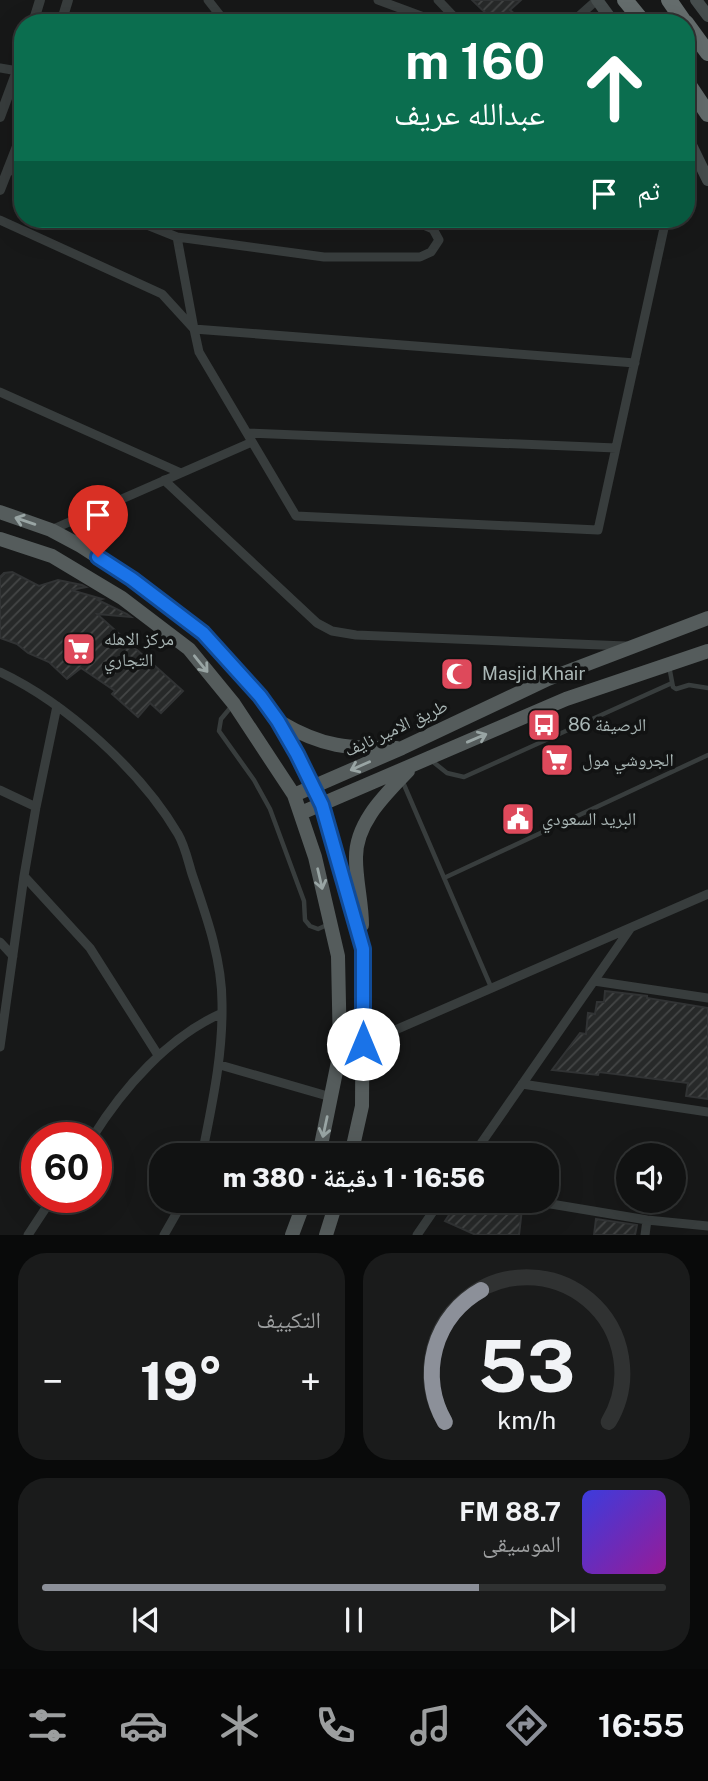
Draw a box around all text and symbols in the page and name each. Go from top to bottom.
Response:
text: 160 m [405,32,545,90]
icon: ahead [569,42,660,133]
text: عبدالله عريف [394,95,545,132]
icon: arrive [585,175,623,213]
text: ثم [637,175,660,206]
pin [68,485,128,557]
icon: arrive [79,496,117,534]
one-way arrow [15,514,37,526]
place label: مركز الاهله التجاري [104,628,174,675]
supermarket icon: مركز الاهله التجاري [60,630,98,668]
one-way arrow [194,654,209,672]
mosque icon: Masjid Khair [438,655,476,693]
place label: Masjid Khair [482,663,585,684]
street label: طريق الامير نايف [341,694,451,762]
bus stop icon: الرصيفة 86 [525,706,563,744]
place label: الرصيفة 86 [568,714,646,735]
one-way arrow [465,731,487,744]
supermarket icon: الجروشي مول [538,741,576,779]
place label: الجروشي مول [582,749,674,775]
one-way arrow [350,760,371,773]
public building icon: البريد السعودي [499,800,537,838]
place label: البريد السعودي [542,808,636,834]
one-way arrow [314,867,328,890]
position arrow [326,1007,400,1081]
one-way arrow [317,1115,331,1138]
speed limit sign: 60 [21,1122,112,1213]
map controls [616,1143,686,1213]
button: sound [616,1143,686,1213]
text: 16:56 · 1 دقيقة · 380 m [223,1162,485,1193]
text: التكييف [256,1306,321,1333]
text: 53 [478,1324,575,1409]
text: 19° [140,1351,223,1412]
text: − [42,1359,63,1404]
text: + [300,1359,321,1404]
text: km/h [497,1405,556,1435]
text: 88.7 FM [459,1496,561,1527]
text: الموسيقى [482,1530,561,1557]
icon: previous [127,1601,165,1639]
icon: pause [335,1601,373,1639]
icon: next [543,1601,581,1639]
icon: filters [23,1701,72,1750]
icon: car [119,1701,168,1750]
icon: climate [215,1701,264,1750]
icon: phone [311,1701,360,1750]
icon: music [406,1701,455,1750]
icon: directions [502,1701,551,1750]
text: 16:55 [598,1707,685,1744]

